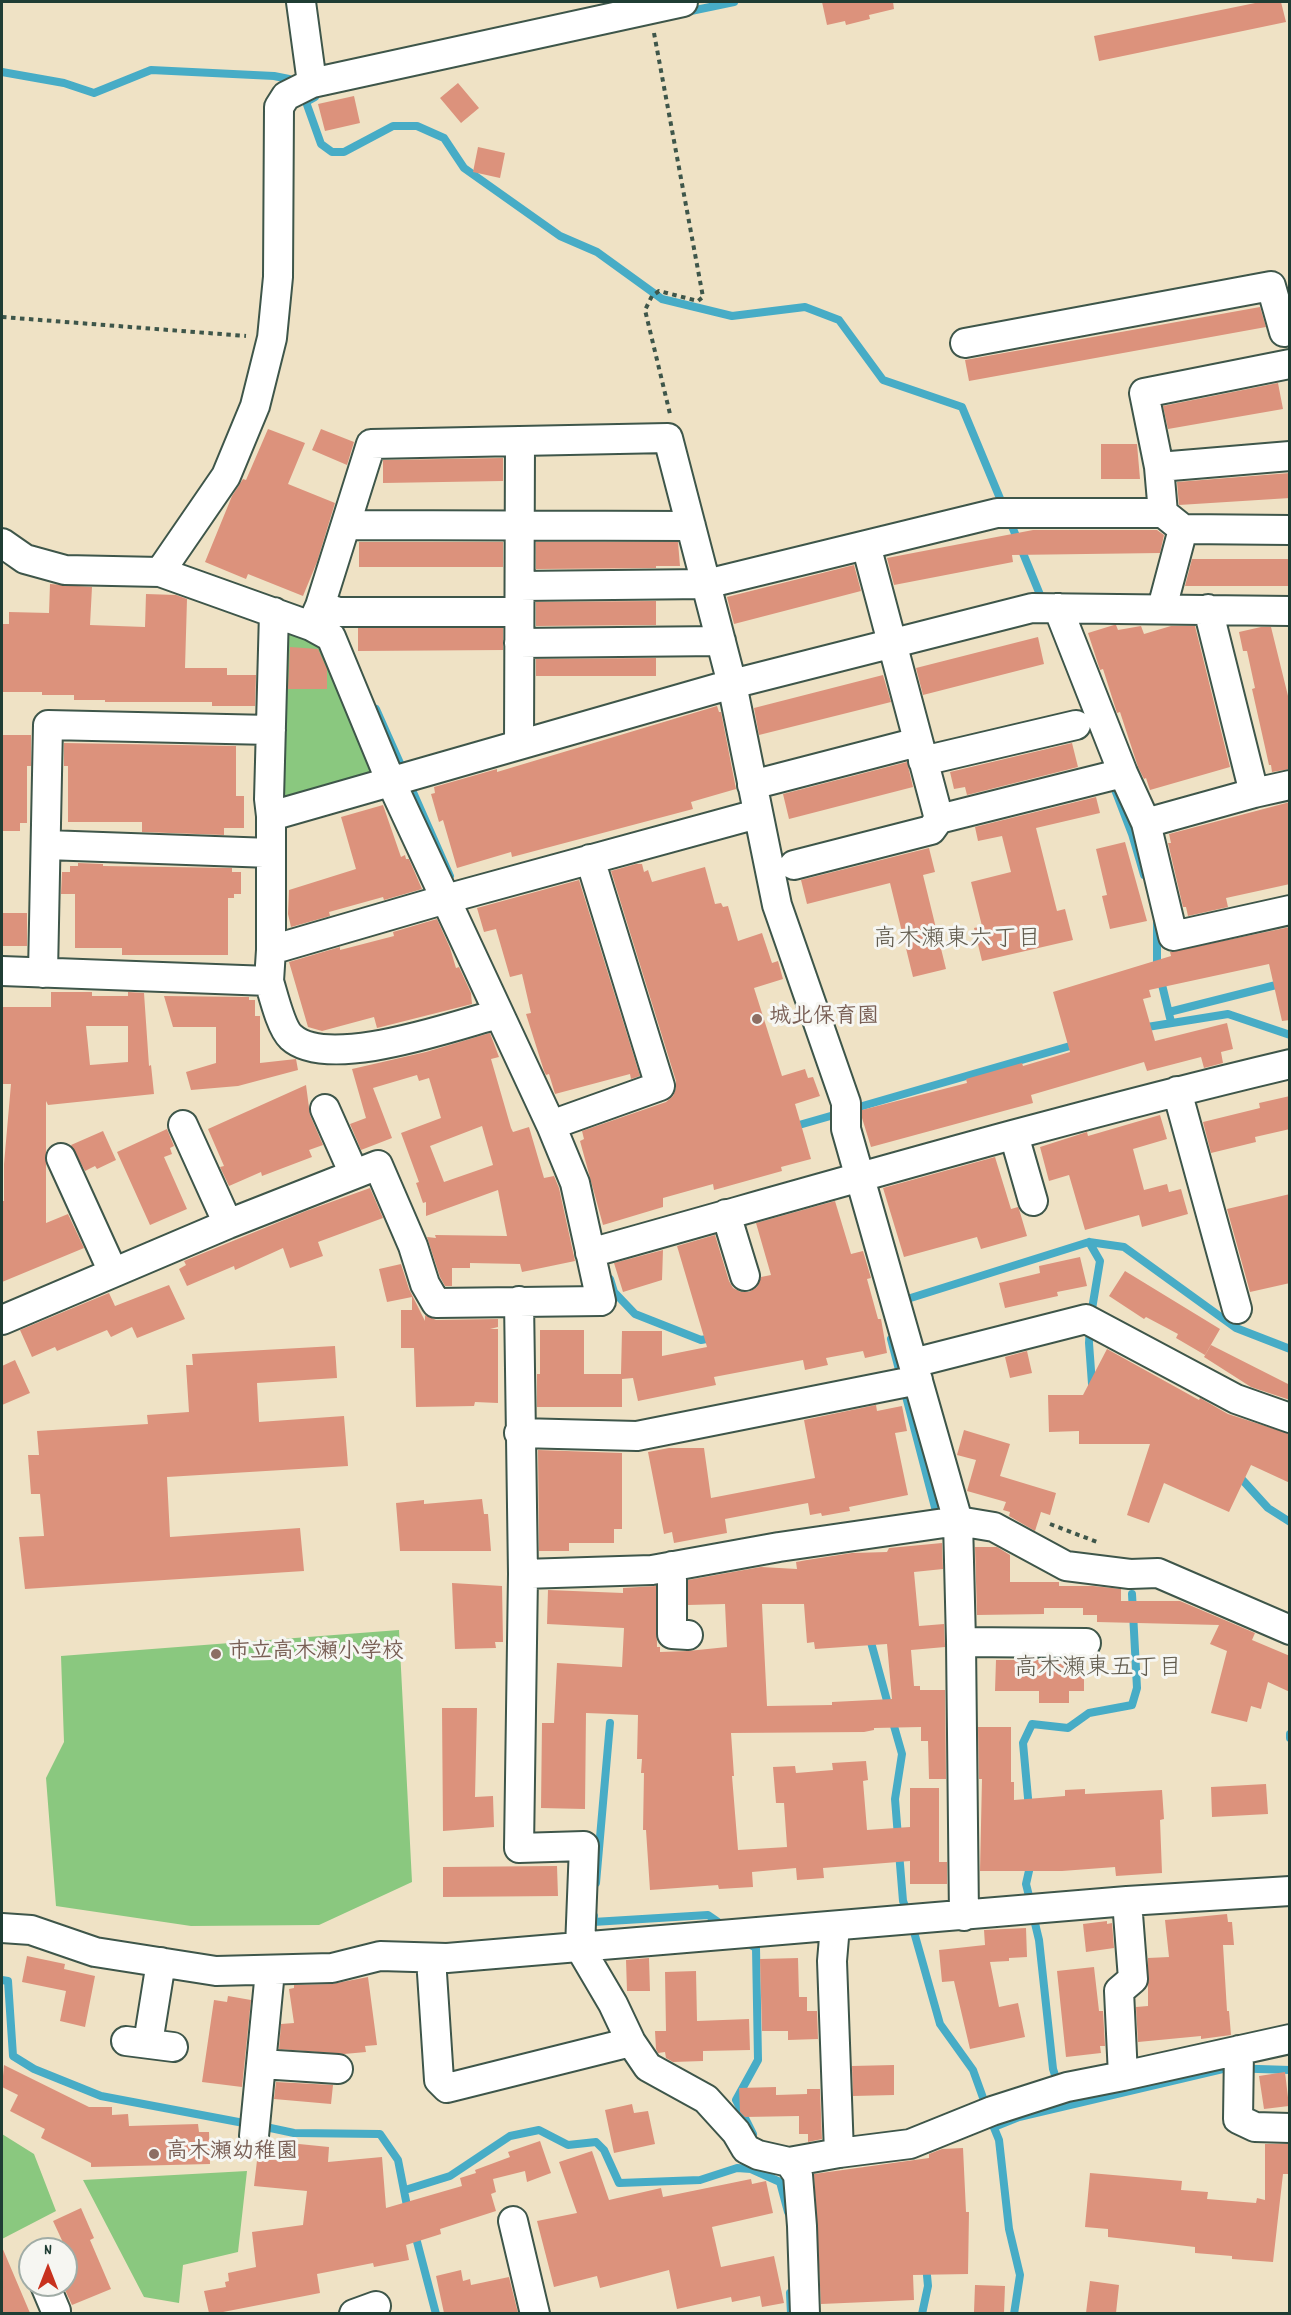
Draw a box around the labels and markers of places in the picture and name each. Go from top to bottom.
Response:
place label: 城北保育園 [769,1006,879,1032]
marker: 城北保育園 [750,1012,764,1026]
place label: 市立高木瀬小学校 [228,1641,404,1667]
marker: 市立高木瀬小学校 [209,1647,223,1661]
place label: 高木瀬幼稚園 [166,2141,298,2167]
marker: 高木瀬幼稚園 [147,2147,161,2161]

